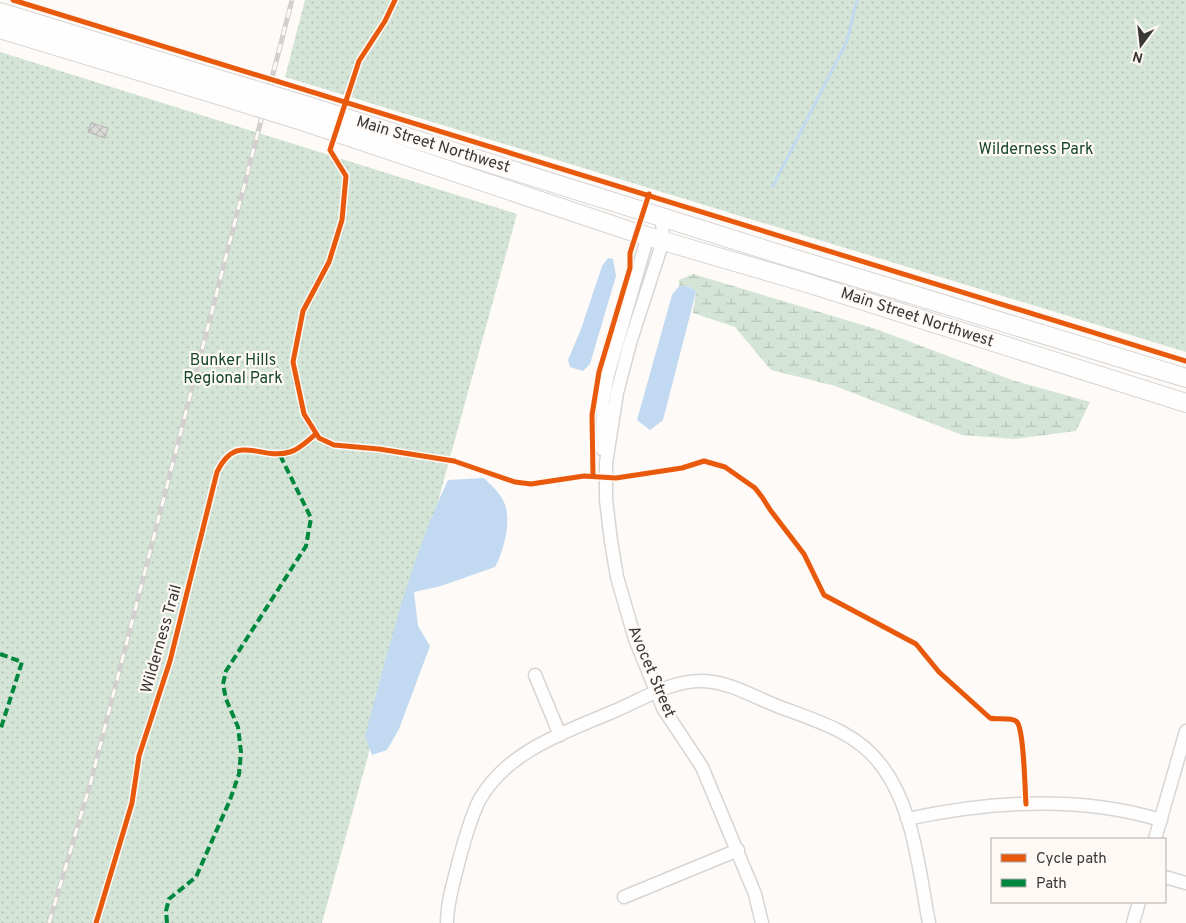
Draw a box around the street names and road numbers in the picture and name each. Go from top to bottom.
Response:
street label: Main Street Northwest [354,112,512,178]
street label: Main Street Northwest [838,284,996,352]
street label: Wilderness Trail [137,582,187,696]
street label: Avocet Street [623,623,679,721]

